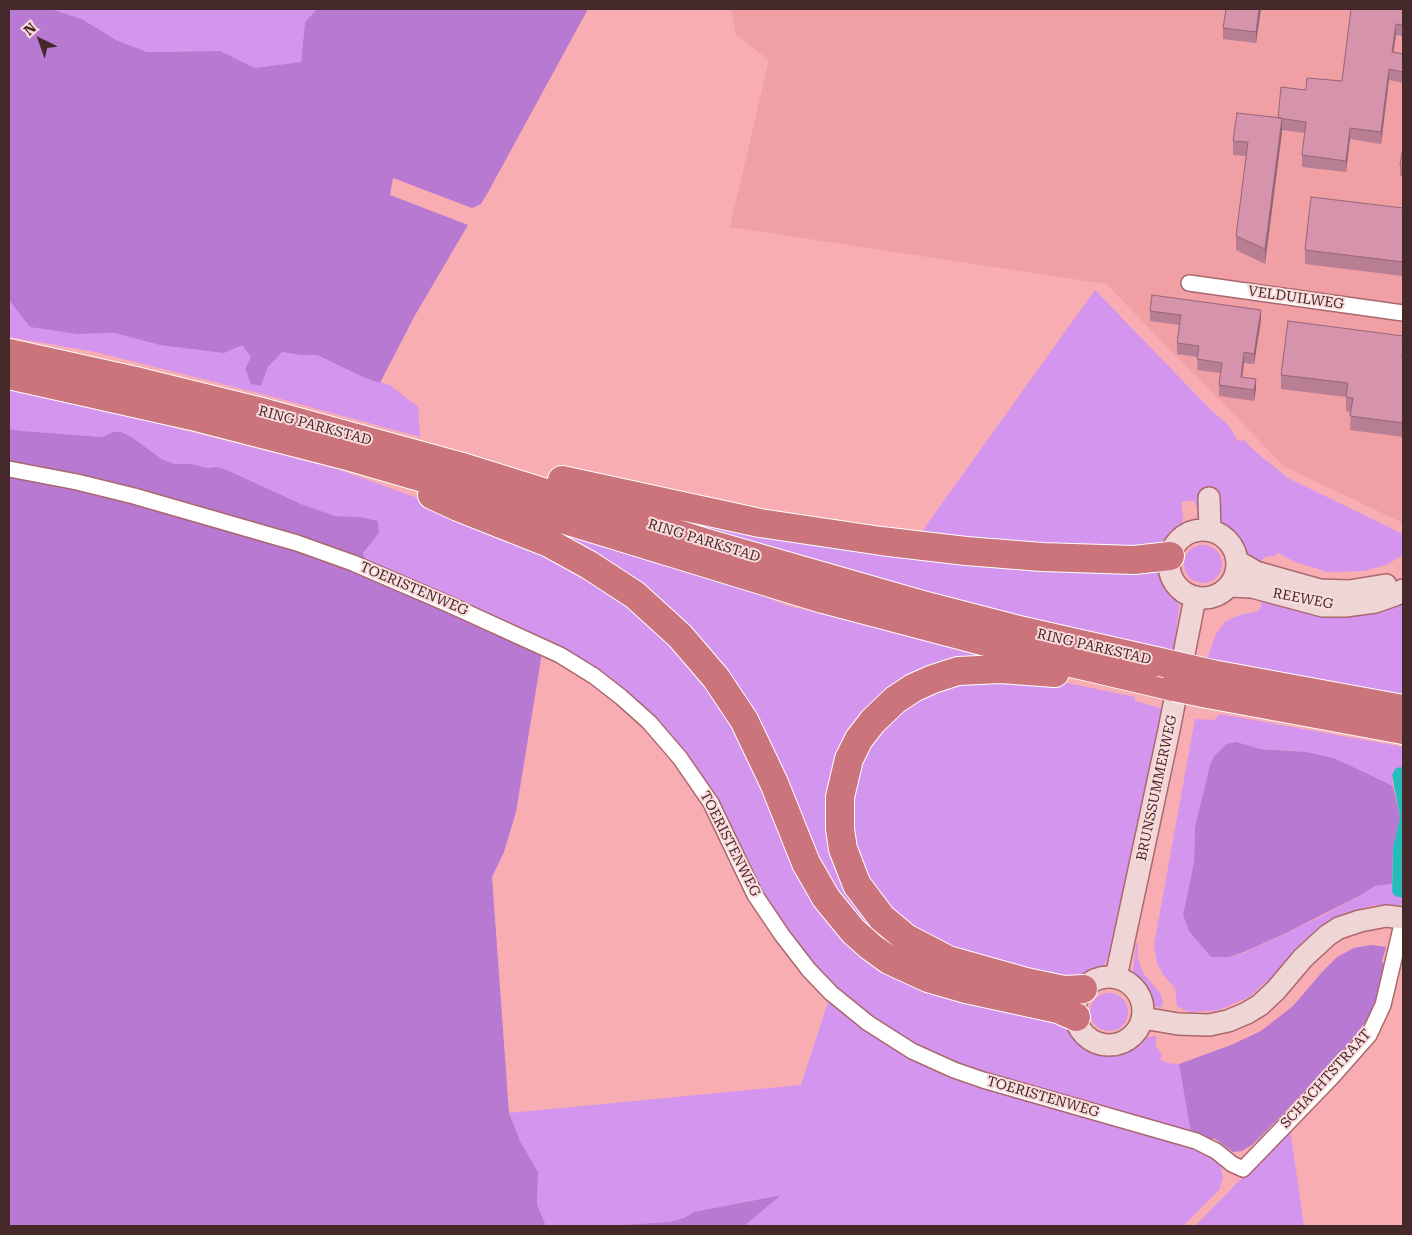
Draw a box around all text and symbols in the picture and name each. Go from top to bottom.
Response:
north arrow [15,15,65,65]
text: N [21,19,39,38]
street label: VELDUILWEG [1247,283,1345,313]
street label: RING PARKSTAD [256,403,374,449]
street label: RING PARKSTAD [646,516,762,566]
street label: TOERISTENWEG [357,559,471,619]
street label: REEWEG [1271,585,1335,613]
street label: RING PARKSTAD [1035,626,1153,668]
street label: BRUNSSUMMERWEG [1133,714,1181,862]
street label: TOERISTENWEG [696,788,764,900]
street label: SCHACHTSTRAAT [1277,1026,1375,1132]
street label: TOERISTENWEG [985,1073,1101,1121]

